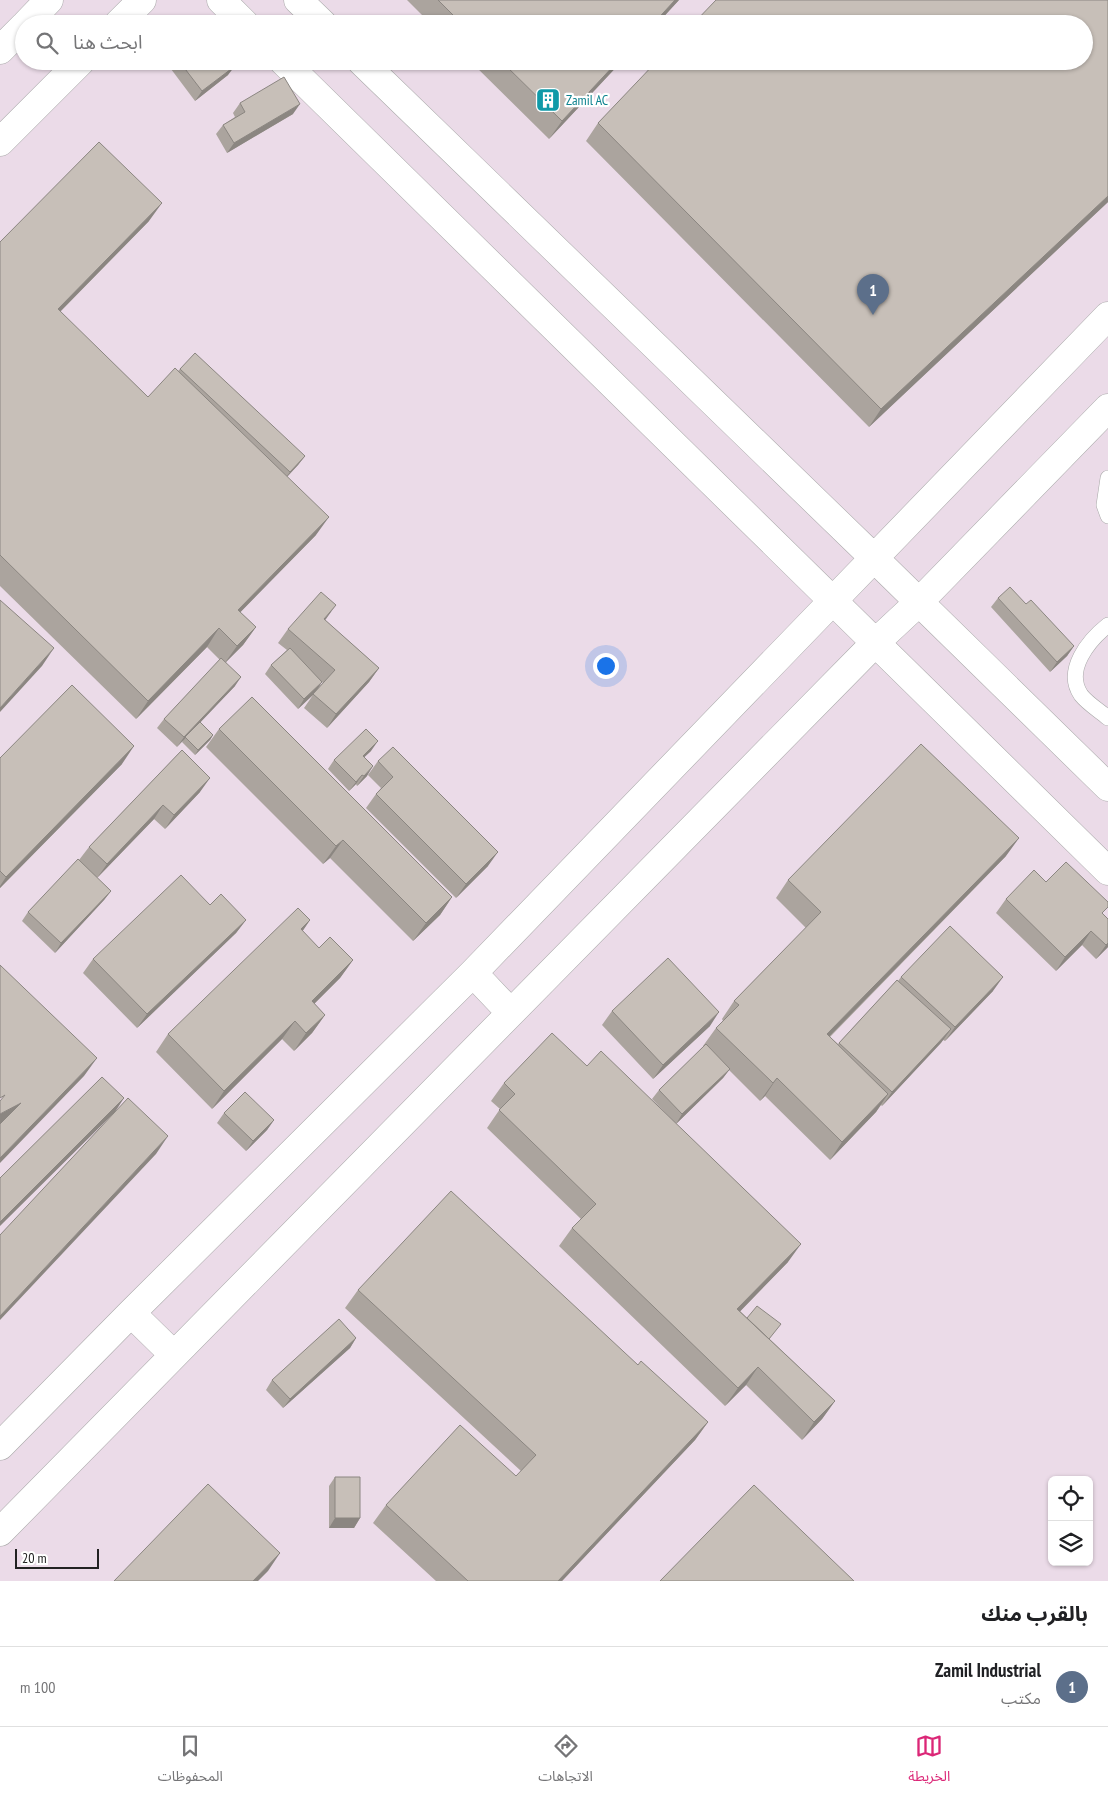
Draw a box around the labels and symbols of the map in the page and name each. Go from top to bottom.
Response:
building icon: Zamil AC [535,87,561,113]
place label: Zamil AC [566,91,609,109]
pin: 1 [857,274,889,315]
your location [593,653,619,679]
scale bar [15,1546,99,1569]

